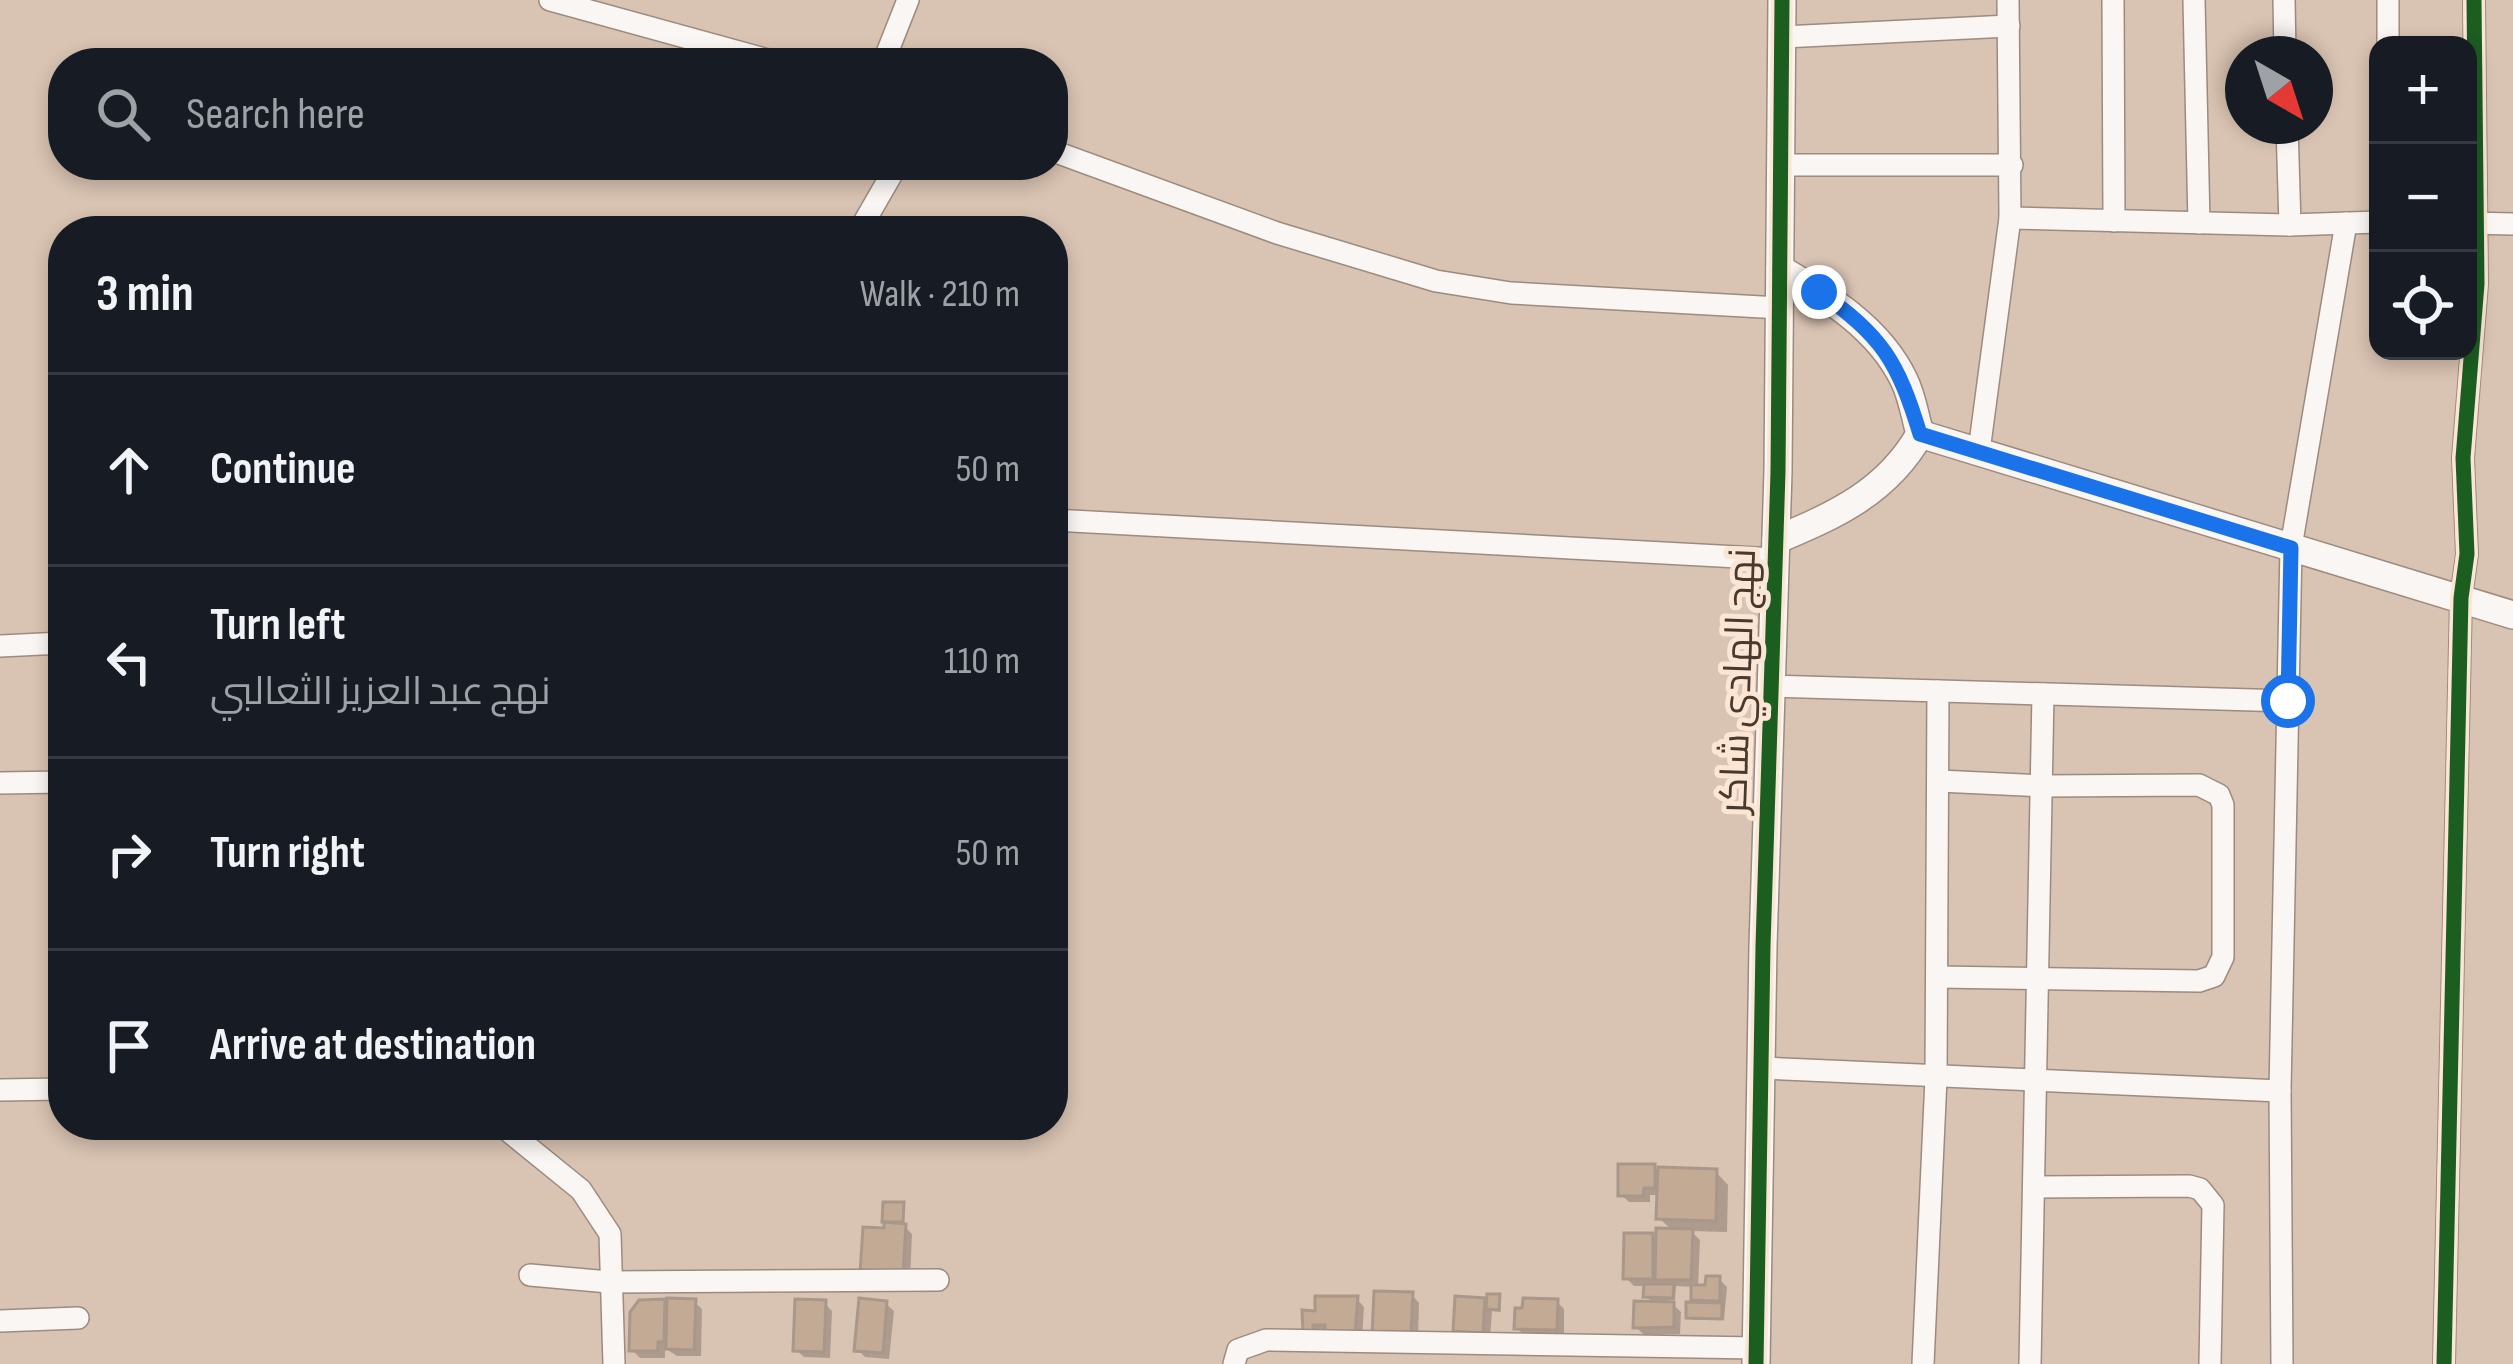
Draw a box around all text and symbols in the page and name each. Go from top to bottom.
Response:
north arrow [2225,36,2333,144]
map controls [2369,36,2477,360]
button: + [2369,36,2477,144]
search box [48,48,1068,180]
icon: search [90,81,156,147]
text: Search here [186,87,365,142]
button: − [2369,144,2477,252]
button: locate [2369,252,2477,360]
text: 3 min [96,264,194,325]
route end [1792,265,1846,319]
text: Walk · 210 m [860,271,1020,318]
icon: ahead [96,437,162,503]
text: Continue [210,442,356,497]
text: 50 m [956,446,1020,493]
street label: نهج الهادي شاكر [1711,548,1772,816]
text: Turn left [210,598,345,653]
icon: left [96,629,162,695]
text: 110 m [944,638,1020,685]
text: نهج عبد العزيز الثعالبي [210,669,551,716]
route start [2261,674,2315,728]
icon: right [96,821,162,887]
text: Turn right [210,826,365,881]
text: 50 m [956,830,1020,877]
icon: arrive [96,1013,162,1079]
text: Arrive at destination [210,1018,536,1073]

